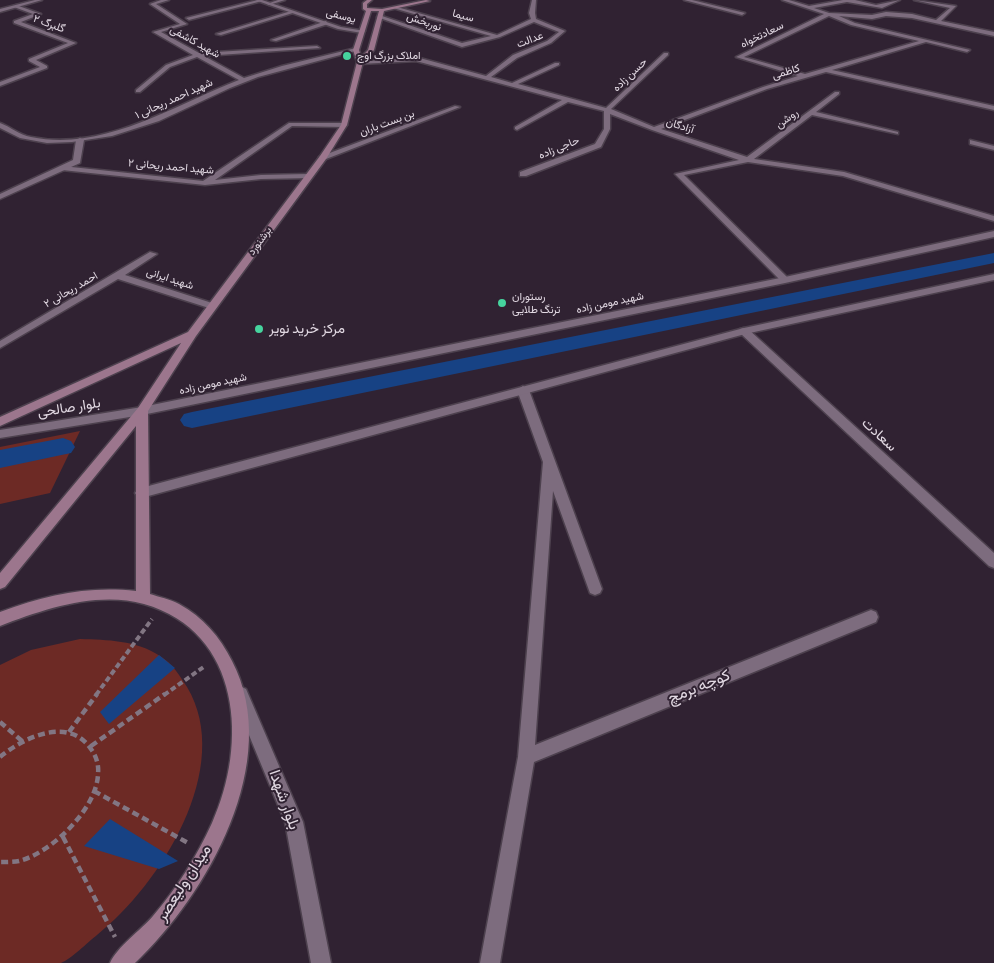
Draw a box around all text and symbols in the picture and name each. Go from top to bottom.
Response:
street label: یوسفی [325,6,357,26]
street label: سیما [451,7,475,25]
street label: نوربخش [405,10,443,34]
street label: گلبرگ ۲ [31,12,67,36]
street label: سعادتخواه [738,19,786,51]
street label: شهید کاشفی [168,23,222,61]
street label: عدالت [515,29,545,51]
place label: املاک بزرگ اوج [357,49,421,63]
marker: املاک بزرگ اوج [341,50,353,62]
street label: حسن زاده [610,55,650,95]
street label: کاظمی [770,62,802,82]
street label: شهید احمد ریحانی ۱ [133,76,215,122]
street label: روشن [773,106,801,132]
street label: بن بست باران [358,107,416,139]
street label: آزادگان [664,115,696,137]
street label: حاجی زاده [537,134,581,162]
street label: شهید احمد ریحانی ۲ [127,157,215,177]
street label: برشنورد [245,224,275,258]
street label: شهید ایرانی [145,265,195,293]
street label: احمد ریحانی ۲ [42,269,100,311]
street label: شهید مومن زاده [575,289,645,317]
place label: رستوران ترنگ طلایی [512,290,560,316]
marker: رستوران ترنگ طلایی [496,297,508,309]
place label: مرکز خرید نویر [269,321,345,337]
marker: مرکز خرید نویر [253,323,265,335]
street label: شهید مومن زاده [178,370,248,398]
street label: بلوار صالحی [36,395,102,421]
street label: سعادت [858,415,900,455]
street label: کوچه برمچ [665,666,733,708]
street label: بلوار شهدا [264,768,304,832]
street label: میدان ولیعصر [152,841,216,925]

